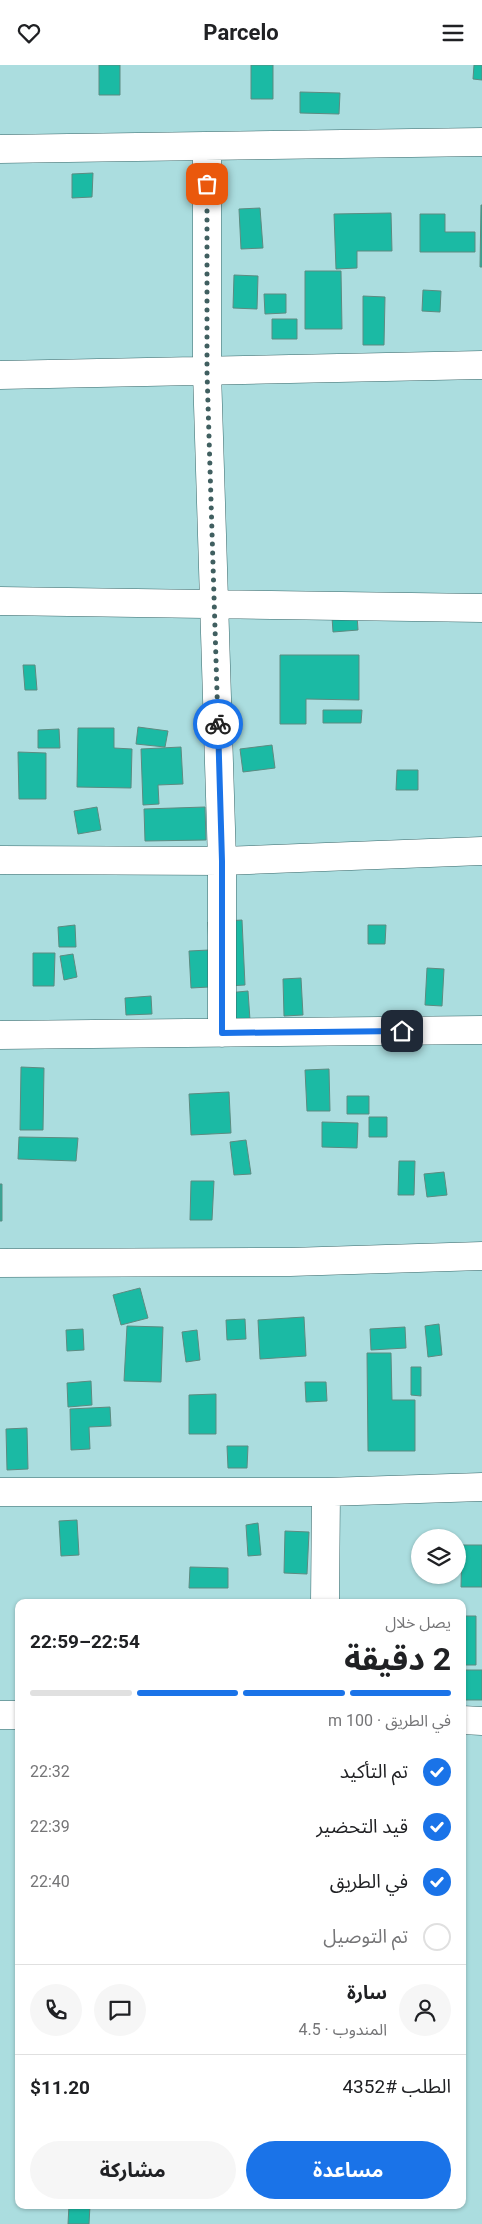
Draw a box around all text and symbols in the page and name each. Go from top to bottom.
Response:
icon: heart [15,19,43,47]
icon: menu [439,19,467,47]
text: Parcelo [203,20,279,45]
pin [186,163,228,205]
icon: bag [193,170,221,198]
courier [193,699,243,749]
icon: bike [204,710,232,738]
pin [381,1010,423,1052]
icon: home [388,1017,416,1045]
map controls [411,1529,466,1584]
button: layers [411,1529,466,1584]
text: يصل خلال [385,1613,451,1632]
text: 22:54–22:59 [30,1630,140,1653]
text: 2 دقيقة [344,1640,451,1678]
text: في الطريق · 100 m [328,1711,451,1730]
icon: check [423,1758,451,1786]
text: تم التأكيد [340,1760,408,1783]
text: 22:32 [30,1762,70,1781]
icon: check [423,1813,451,1841]
text: قيد التحضير [316,1815,408,1838]
text: 22:39 [30,1817,70,1836]
icon: check [423,1868,451,1896]
text: في الطريق [330,1870,408,1893]
text: 22:40 [30,1872,70,1891]
text: تم التوصيل [323,1925,408,1948]
text: سارة [347,1981,387,2004]
button: phone [30,1984,82,2036]
button: chat [94,1984,146,2036]
button: person [399,1984,451,2036]
text: المندوب · 4.5 [298,2020,387,2039]
text: الطلب #4352 [342,2075,451,2098]
text: $11.20 [30,2076,90,2099]
button: مشاركة [30,2141,236,2199]
button: مساعدة [246,2141,451,2199]

